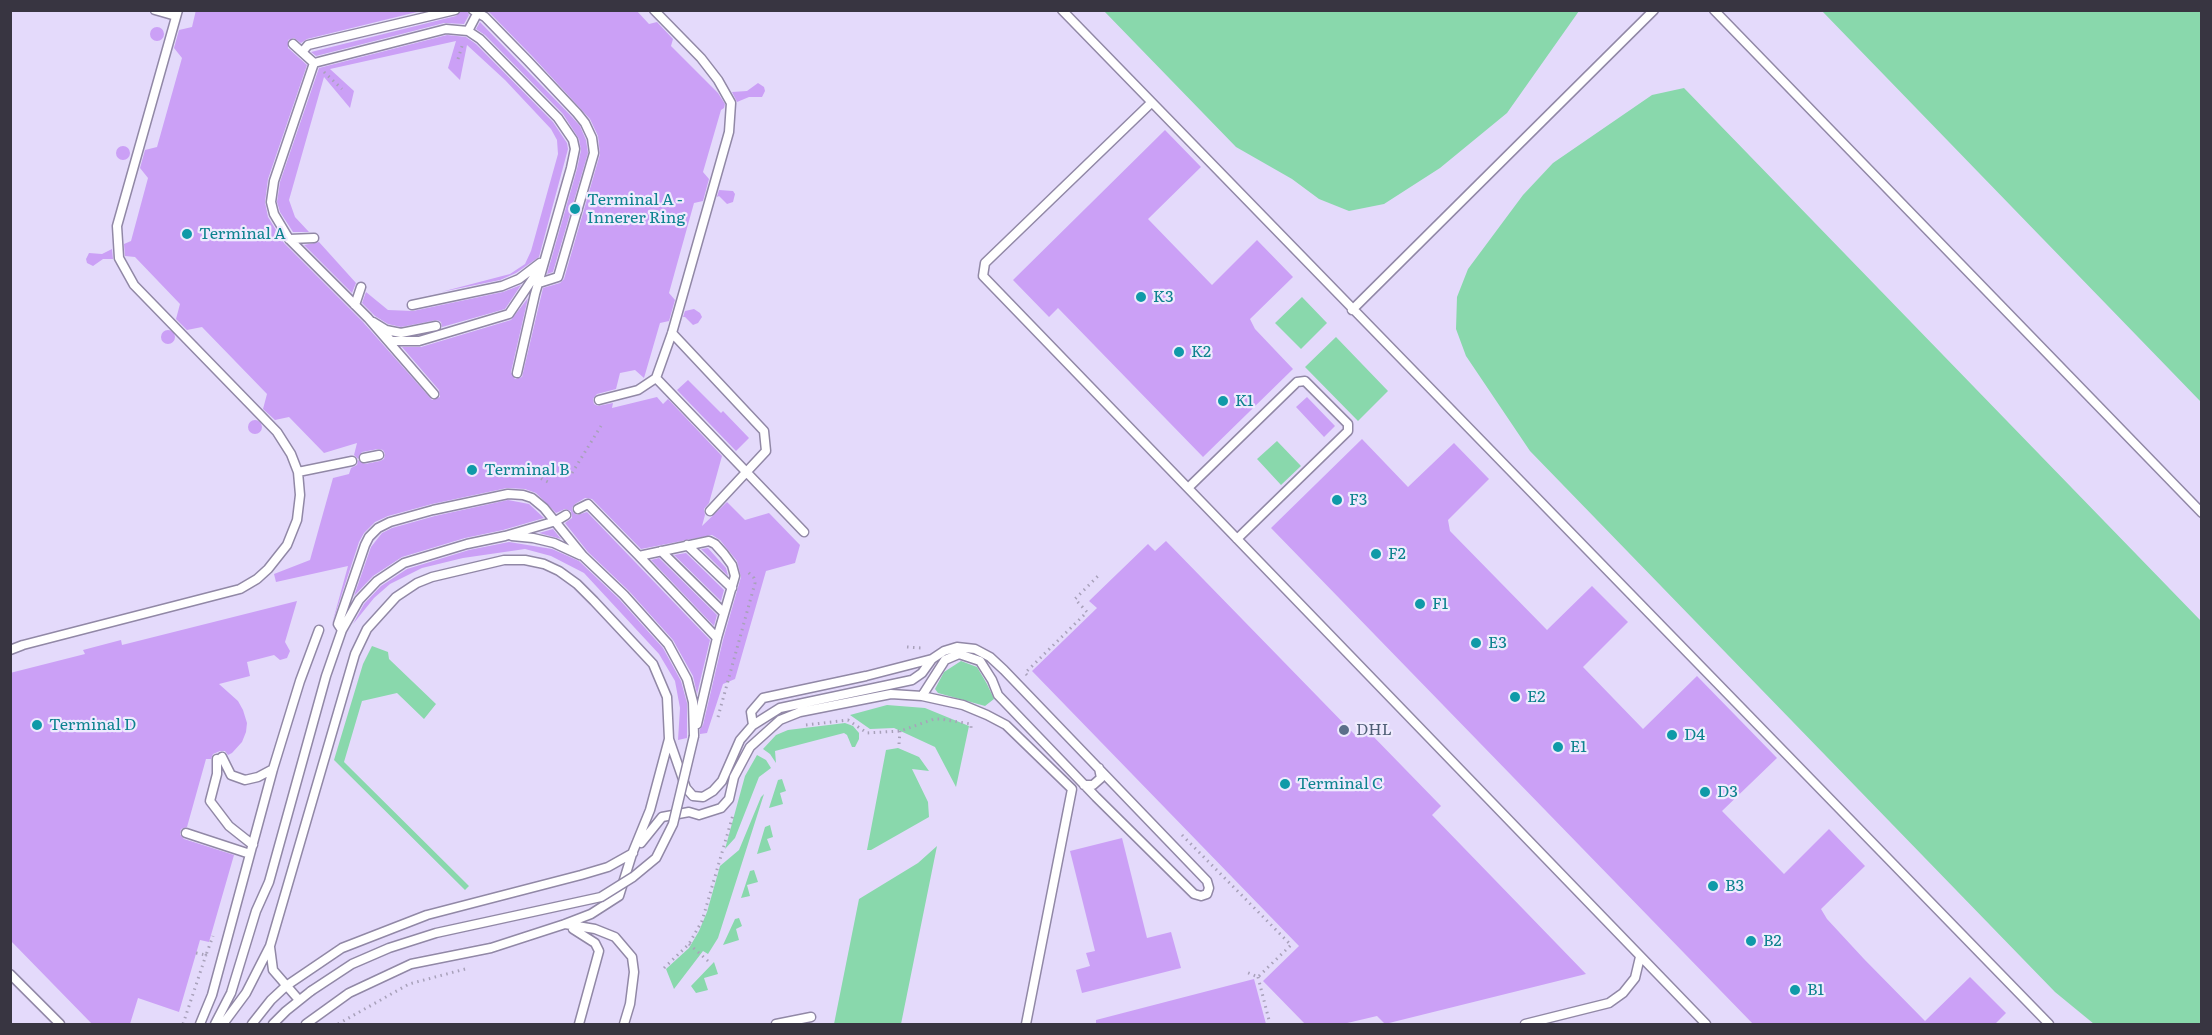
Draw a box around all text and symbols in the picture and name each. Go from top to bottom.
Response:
place label: Terminal A - Innerer Ring [587,190,685,228]
marker: Terminal A - Innerer Ring [568,202,582,216]
place label: Terminal A [199,224,286,244]
marker: Terminal A [180,227,194,241]
place label: K3 [1153,287,1174,307]
marker: K3 [1134,290,1148,304]
place label: K2 [1191,342,1211,362]
marker: K2 [1172,345,1186,359]
place label: K1 [1235,391,1254,411]
marker: K1 [1216,394,1230,408]
place label: Terminal B [484,460,570,480]
marker: Terminal B [465,463,479,477]
place label: F3 [1349,490,1368,510]
marker: F3 [1330,493,1344,507]
place label: F2 [1388,544,1406,564]
marker: F2 [1369,547,1383,561]
place label: F1 [1432,594,1448,614]
marker: F1 [1413,597,1427,611]
place label: E3 [1488,633,1507,653]
marker: E3 [1469,636,1483,650]
place label: E2 [1527,687,1545,707]
marker: E2 [1508,690,1522,704]
place label: Terminal D [49,715,136,735]
marker: Terminal D [30,718,44,732]
place label: DHL [1356,720,1392,740]
marker: DHL [1337,723,1351,737]
place label: D4 [1684,725,1705,745]
marker: D4 [1665,728,1679,742]
place label: E1 [1570,737,1587,757]
marker: E1 [1551,740,1565,754]
place label: Terminal C [1297,774,1383,794]
marker: Terminal C [1278,777,1292,791]
place label: D3 [1717,782,1738,802]
marker: D3 [1698,785,1712,799]
place label: B3 [1725,876,1744,896]
marker: B3 [1706,879,1720,893]
place label: B2 [1763,931,1782,951]
marker: B2 [1744,934,1758,948]
place label: B1 [1807,980,1824,1000]
marker: B1 [1788,983,1802,997]

